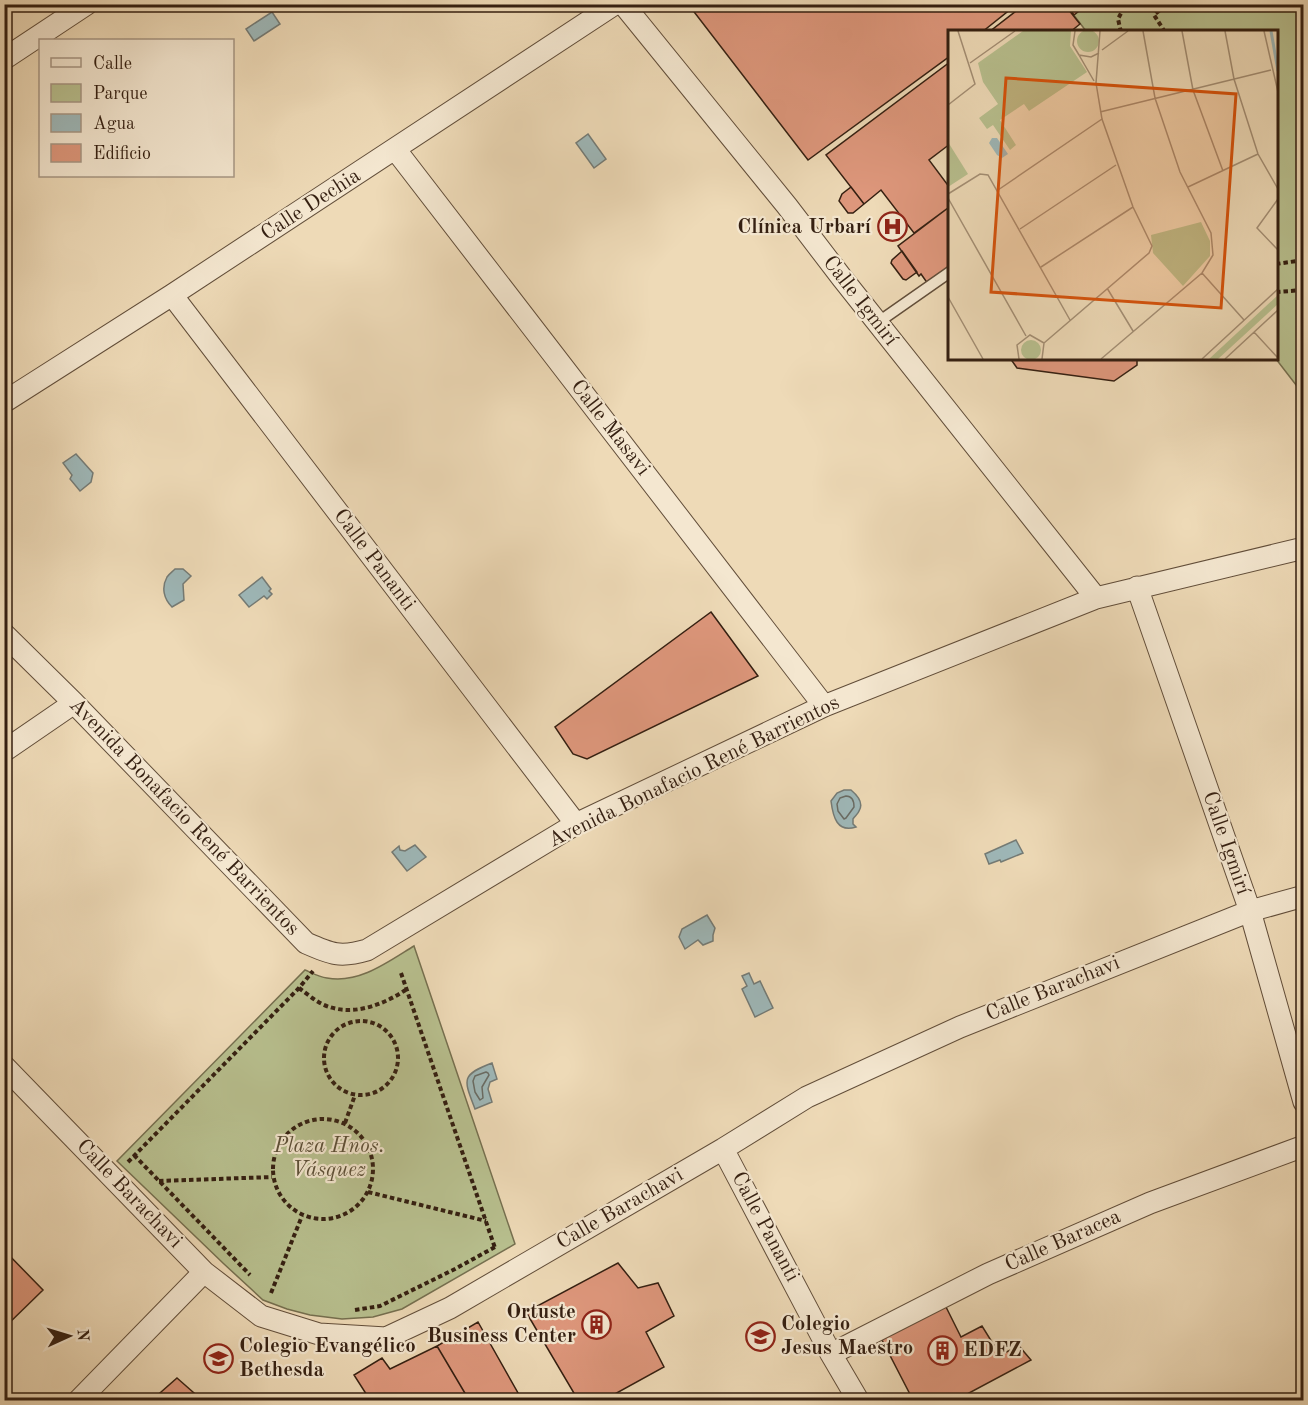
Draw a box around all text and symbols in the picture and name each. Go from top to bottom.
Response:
inset map [948,30,1278,360]
legend [39,39,234,177]
text: Calle [93,55,132,73]
text: Parque [93,85,148,103]
text: Agua [93,115,135,133]
text: Edificio [93,145,151,163]
street label: Calle Dechia [257,165,365,245]
hospital icon: Clínica Urbarí [876,211,908,243]
place label: Clínica Urbarí [737,217,871,238]
street label: Calle Igmirí [819,252,902,350]
street label: Calle Masavi [566,376,654,480]
street label: Calle Pananti [329,505,419,615]
street label: Avenida Bonafacio René Barrientos [545,692,843,852]
street label: Avenida Bonafacio René Barrientos [65,694,303,940]
street label: Calle Igmirí [1199,789,1254,898]
street label: Calle Barachavi [983,953,1123,1025]
street label: Calle Barachavi [72,1136,186,1252]
park label: Plaza Hnos. Vásquez [273,1136,384,1181]
street label: Calle Barachavi [553,1164,687,1254]
street label: Calle Pananti [727,1169,803,1285]
street label: Calle Baracea [1002,1206,1124,1276]
place label: Ortuste Business Center [427,1302,576,1347]
north arrow [39,1306,99,1366]
building icon: Ortuste Business Center [581,1308,613,1340]
place label: Colegio Jesus Maestro [781,1314,913,1359]
school or university icon: Colegio Jesus Maestro [744,1320,776,1352]
text: N [74,1328,90,1343]
building icon: EDFZ [926,1334,958,1366]
place label: Colegio Evangélico Bethesda [239,1336,416,1381]
place label: EDFZ [963,1340,1022,1361]
school or university icon: Colegio Evangélico Bethesda [202,1342,234,1374]

